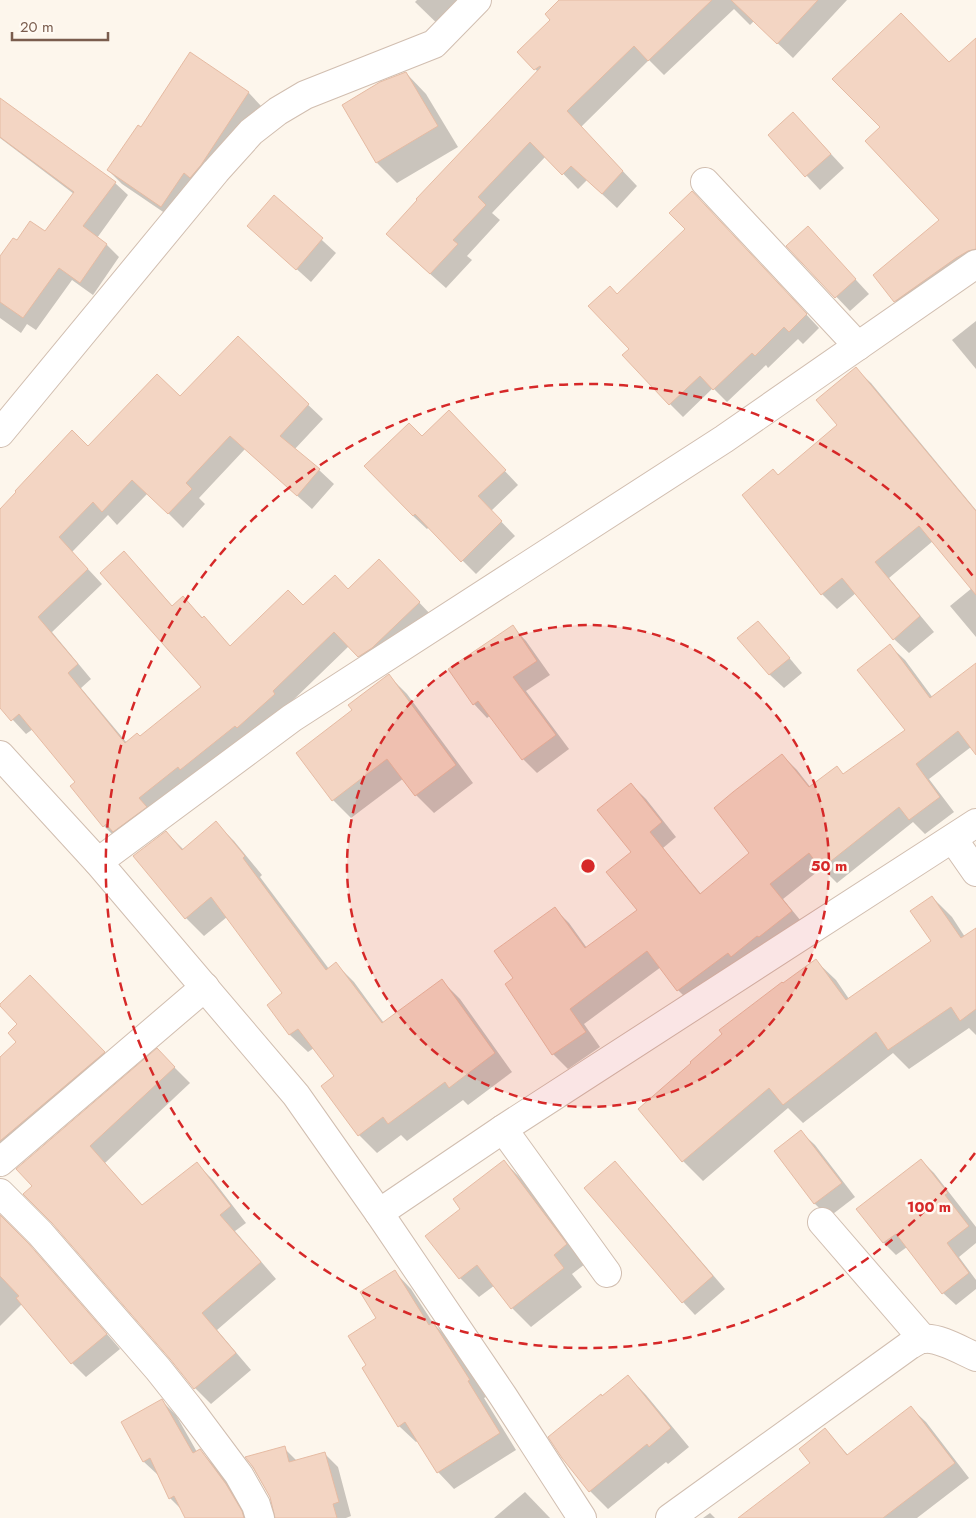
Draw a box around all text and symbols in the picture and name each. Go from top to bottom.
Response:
scale bar [12,10,109,42]
text: 20 m [20,16,54,38]
text: 50 m [811,855,847,877]
centre of rings [579,857,597,875]
text: 100 m [907,1196,951,1218]

